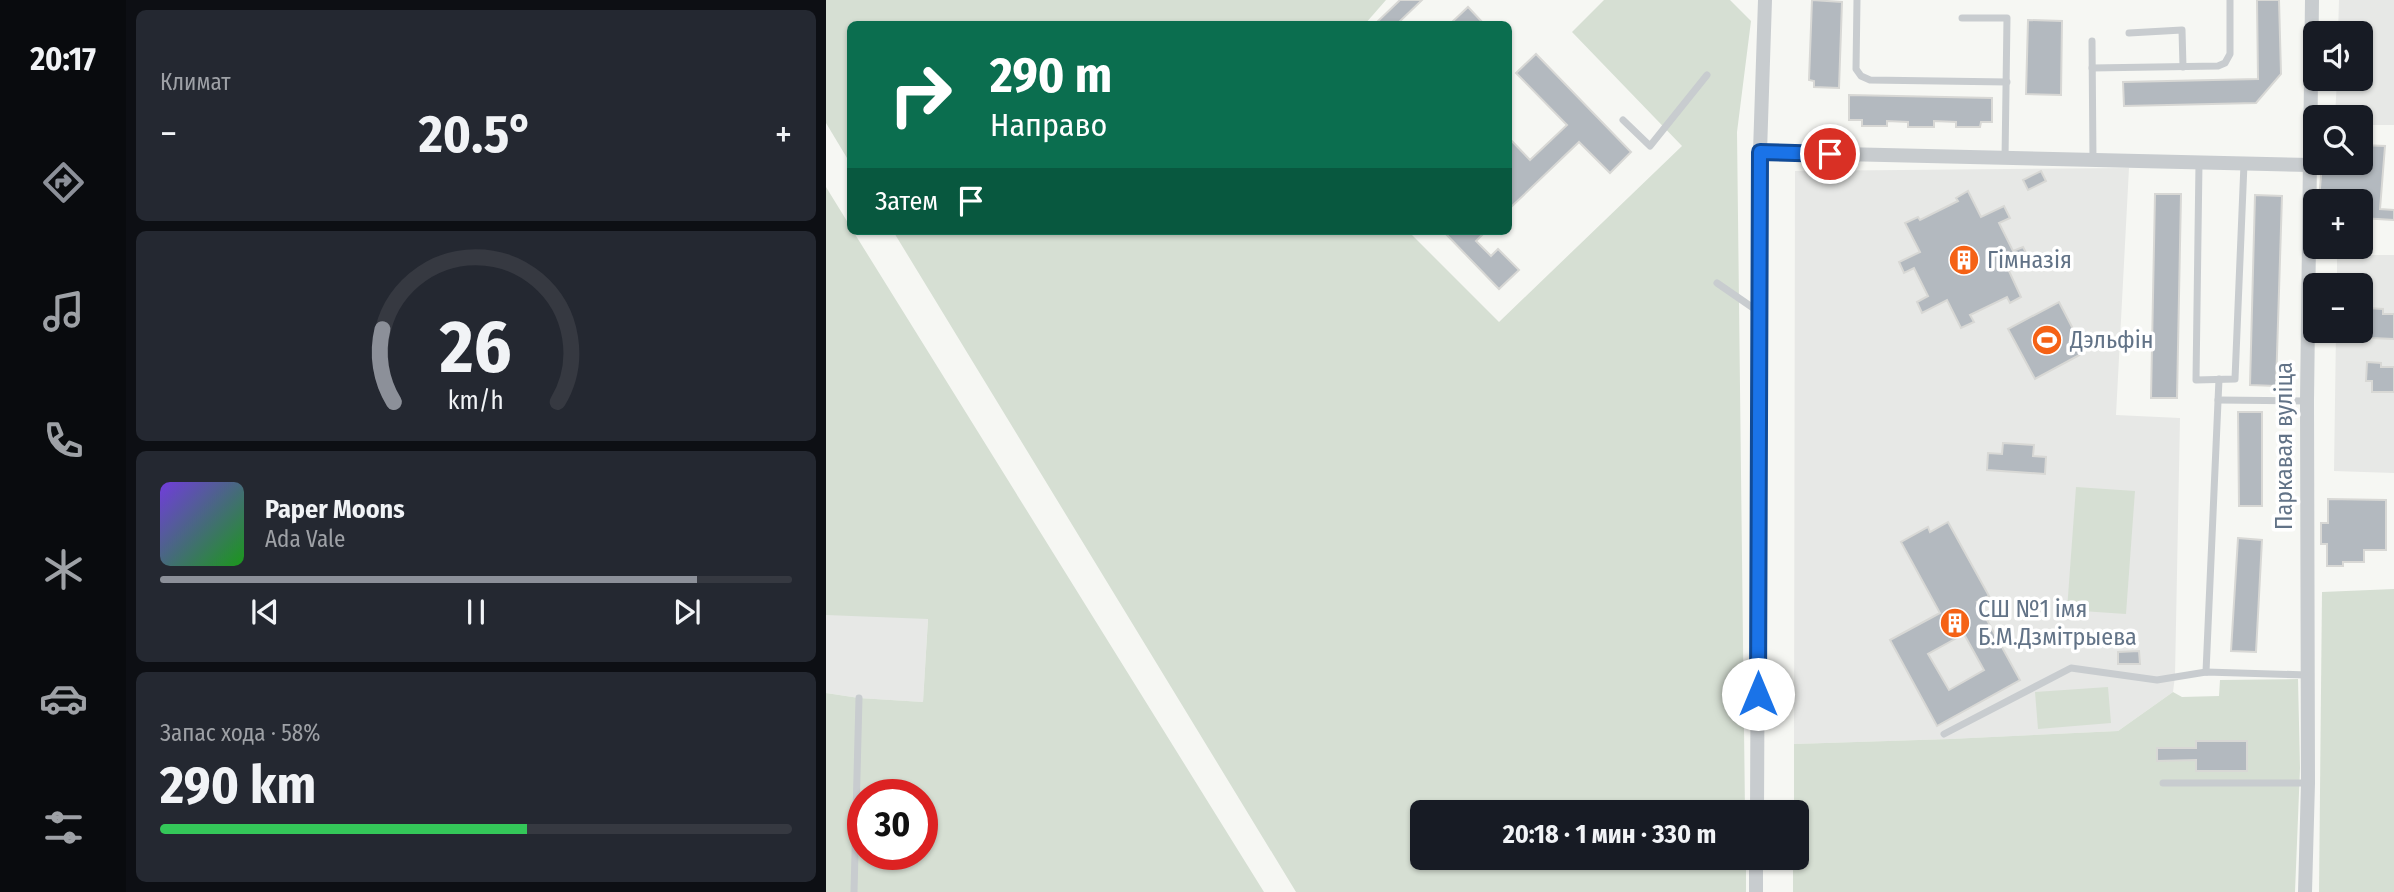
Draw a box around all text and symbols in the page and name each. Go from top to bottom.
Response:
map controls [2303,21,2373,343]
button: sound [2303,21,2373,91]
text: 20:17 [30,40,96,78]
text: 290 m [990,46,1112,105]
icon: right [875,49,966,140]
text: Климат [160,68,231,96]
text: 20.5° [419,103,533,166]
button: search [2303,105,2373,175]
text: Направо [990,106,1107,144]
text: − [160,111,177,157]
text: + [775,111,792,157]
pin [1800,124,1860,184]
icon: arrive [1811,135,1849,173]
icon: directions [39,158,88,207]
icon: arrive [952,182,990,220]
text: Затем [875,186,938,217]
button: + [2303,189,2373,259]
building icon: Гімназія [1947,243,1981,277]
place label: Гімназія [1987,246,2072,274]
button: − [2303,273,2373,343]
icon: music [39,287,88,336]
text: 26 [439,304,512,391]
sports icon: Дэльфін [2030,323,2064,357]
place label: Дэльфін [2069,326,2154,354]
street label: Паркавая вуліца [2270,362,2298,530]
text: km/h [448,386,504,416]
icon: phone [39,416,88,465]
text: Paper Moons [265,494,405,525]
text: Ada Vale [265,525,345,553]
icon: climate [39,545,88,594]
icon: previous [246,593,284,631]
icon: pause [457,593,495,631]
icon: next [668,593,706,631]
place label: СШ №1 імя Б.М.Дзмітрыева [1978,595,2137,651]
building icon: СШ №1 імя Б.М.Дзмітрыева [1938,606,1972,640]
position arrow [1721,657,1795,731]
icon: car [39,674,88,723]
text: Запас хода · 58% [160,719,320,747]
text: 290 km [160,754,316,817]
speed limit sign: 30 [847,779,938,870]
icon: filters [39,803,88,852]
text: 20:18 · 1 мин · 330 m [1503,819,1716,850]

